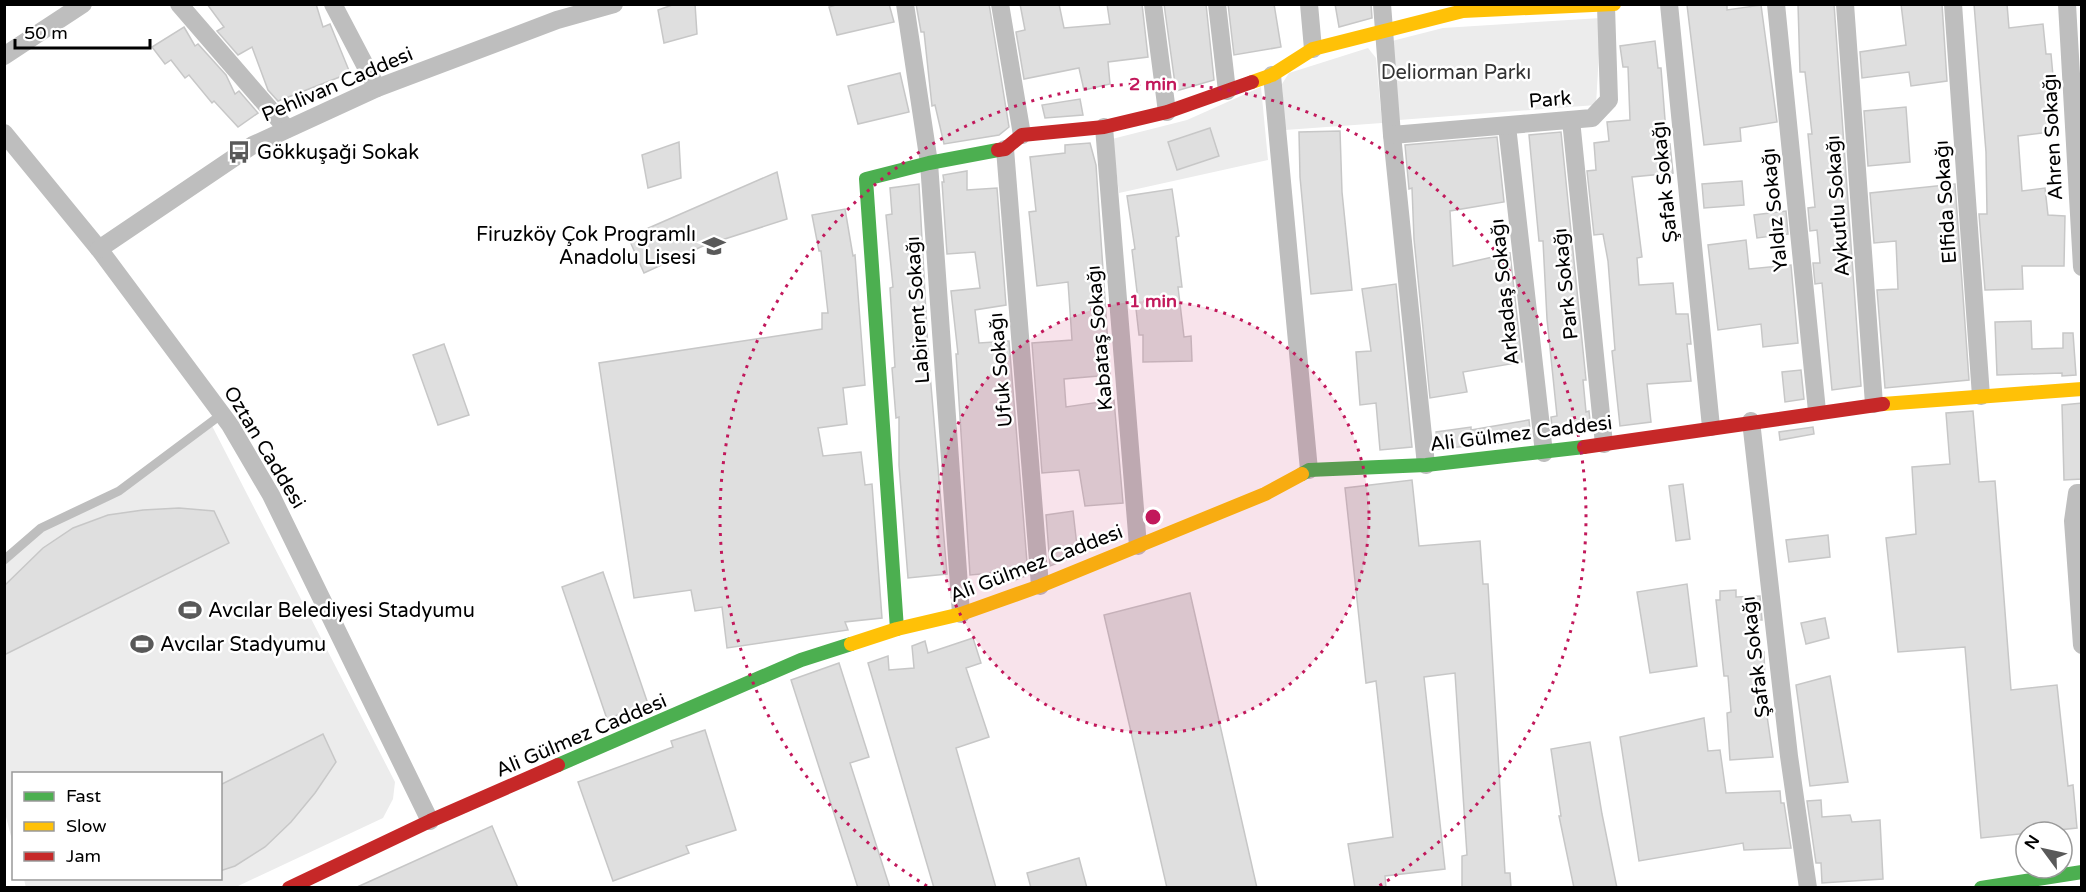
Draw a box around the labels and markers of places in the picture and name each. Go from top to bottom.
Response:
bus stop icon: Gökkuşaği Sokak [226,139,252,165]
place label: Gökkuşaği Sokak [257,141,419,165]
place label: Firuzköy Çok Programlı Anadolu Lisesi [476,223,696,270]
school or university icon: Firuzköy Çok Programlı Anadolu Lisesi [701,233,727,259]
centre of rings [1143,507,1163,527]
sports icon: Avcılar Belediyesi Stadyumu [177,597,203,623]
place label: Avcılar Belediyesi Stadyumu [208,599,475,623]
sports icon: Avcılar Stadyumu [129,631,155,657]
place label: Avcılar Stadyumu [160,633,326,657]

